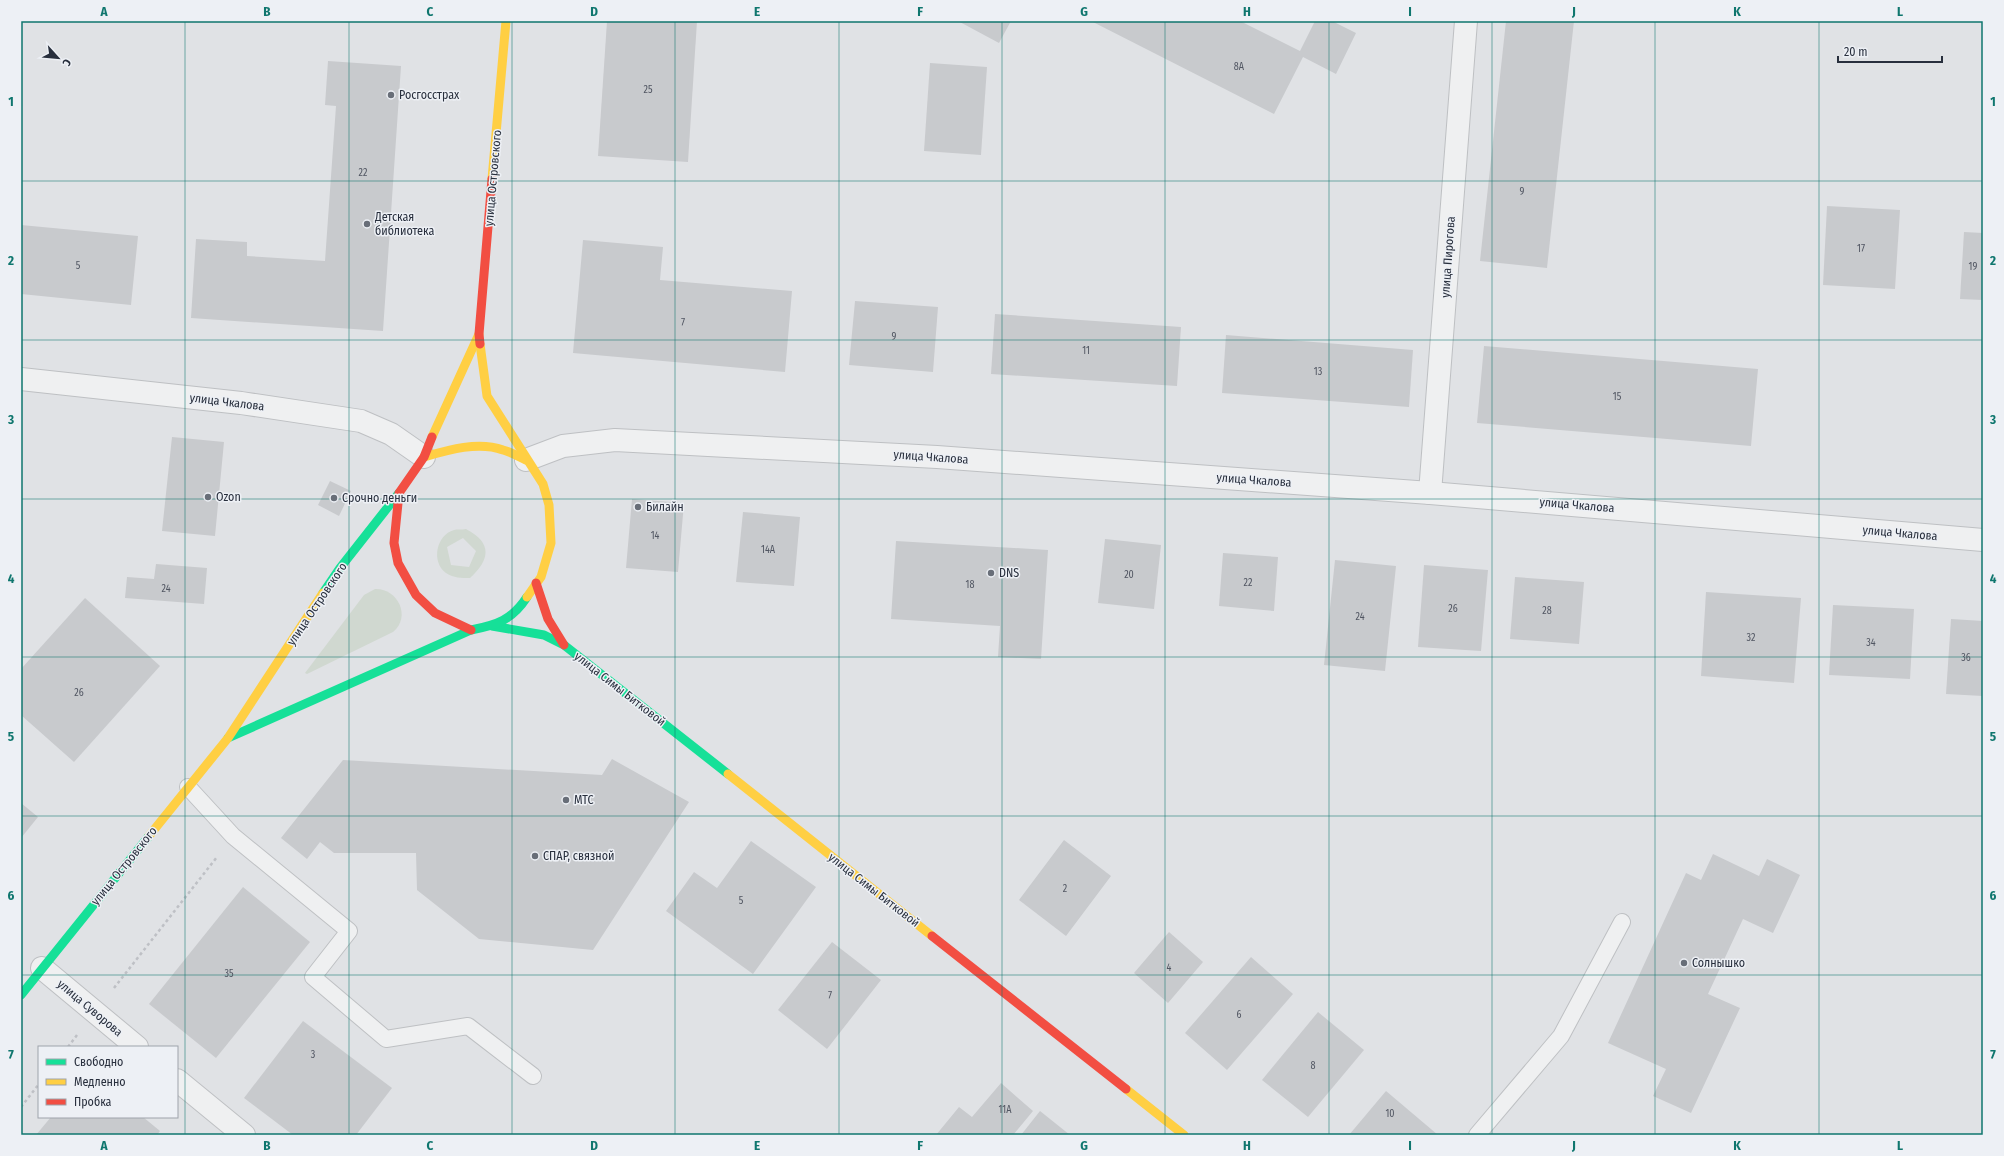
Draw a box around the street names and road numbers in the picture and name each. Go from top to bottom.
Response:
street label: улица Островского [482,129,504,227]
street label: улица Пирогова [1438,216,1458,298]
street label: улица Чкалова [189,390,265,414]
street label: улица Чкалова [893,447,969,467]
street label: улица Чкалова [1216,470,1292,490]
street label: улица Чкалова [1539,495,1615,515]
street label: улица Чкалова [1862,523,1938,543]
street label: улица Островского [284,560,350,648]
street label: улица Симы Битковой [572,649,668,729]
street label: улица Островского [88,824,160,908]
street label: улица Симы Битковой [826,850,922,930]
street label: улица Суворова [55,977,125,1039]

